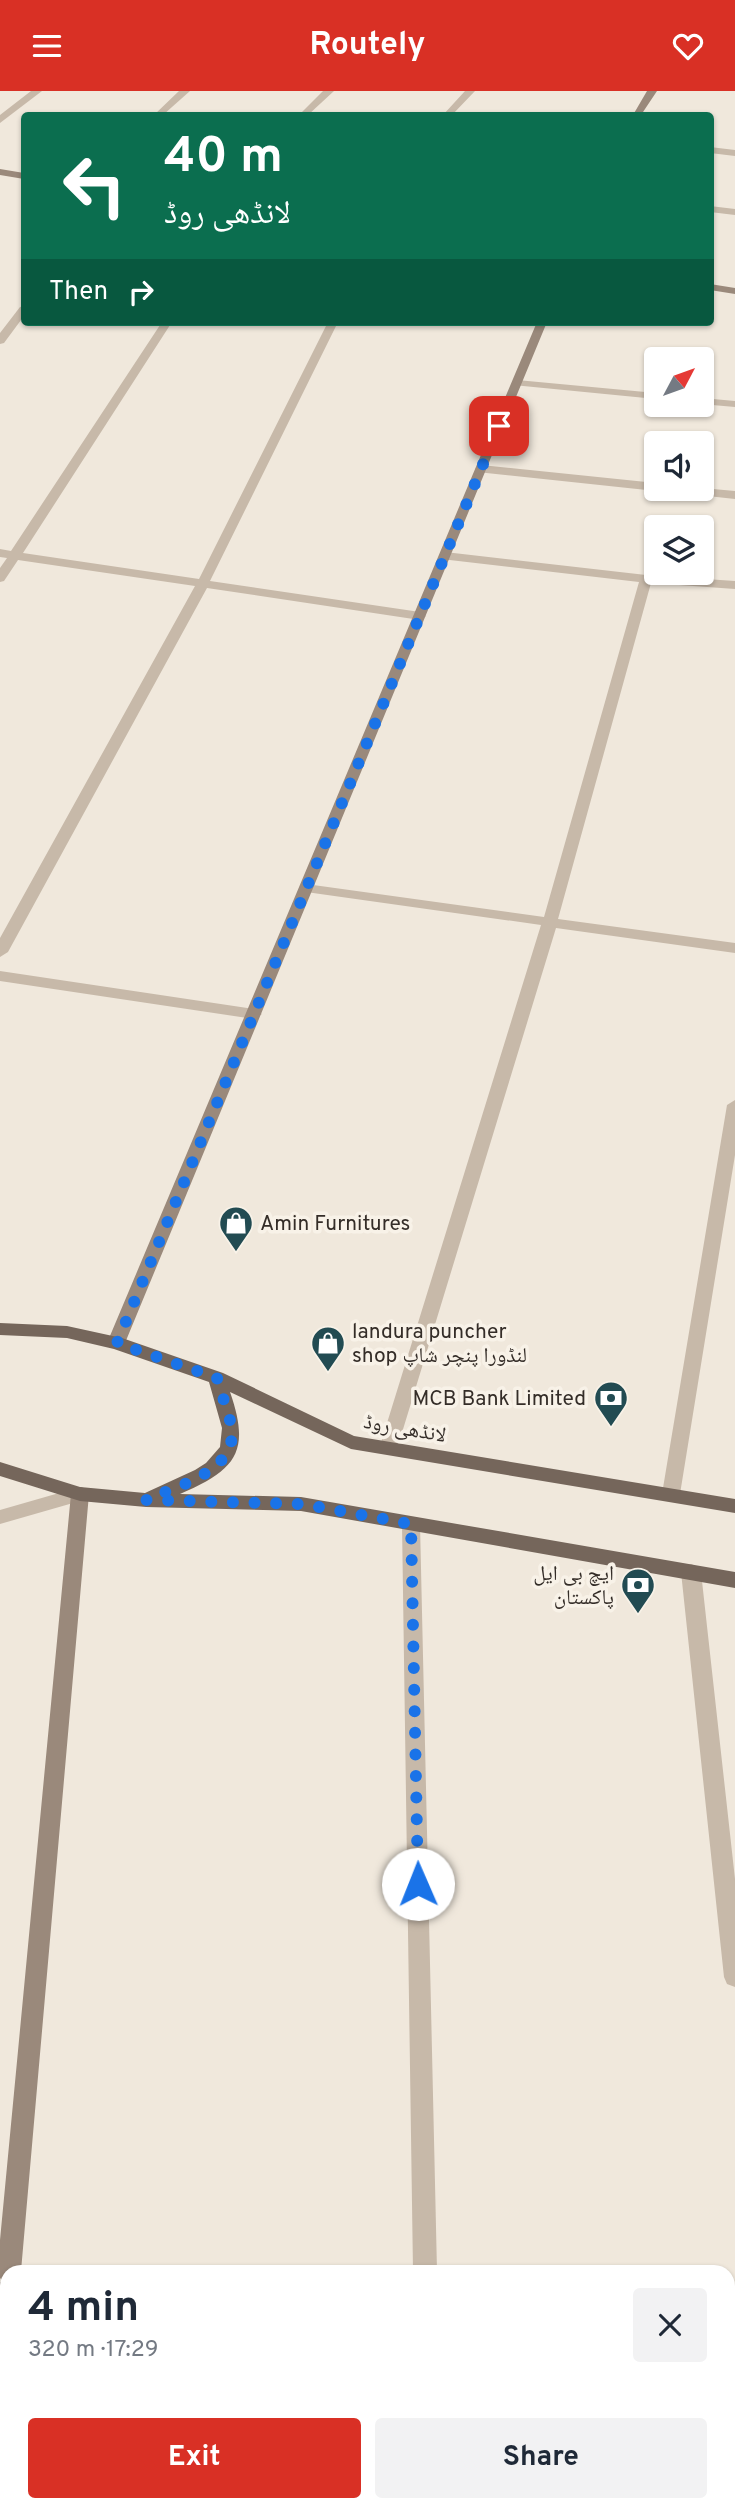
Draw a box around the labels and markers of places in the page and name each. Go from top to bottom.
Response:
pin [469,396,529,456]
shop icon: Amin Furnitures [217,1204,255,1253]
place label: Amin Furnitures [260,1211,410,1238]
place label: landura puncher shop لنڈورا پنچر شاپ [352,1319,527,1370]
shop icon: landura puncher shop لنڈورا پنچر شاپ [309,1324,347,1373]
bank icon: MCB Bank Limited [592,1379,630,1428]
place label: MCB Bank Limited [412,1386,586,1413]
place label: ایچ بی ایل پاکستان [533,1561,614,1612]
bank icon: ایچ بی ایل پاکستان [619,1566,657,1615]

